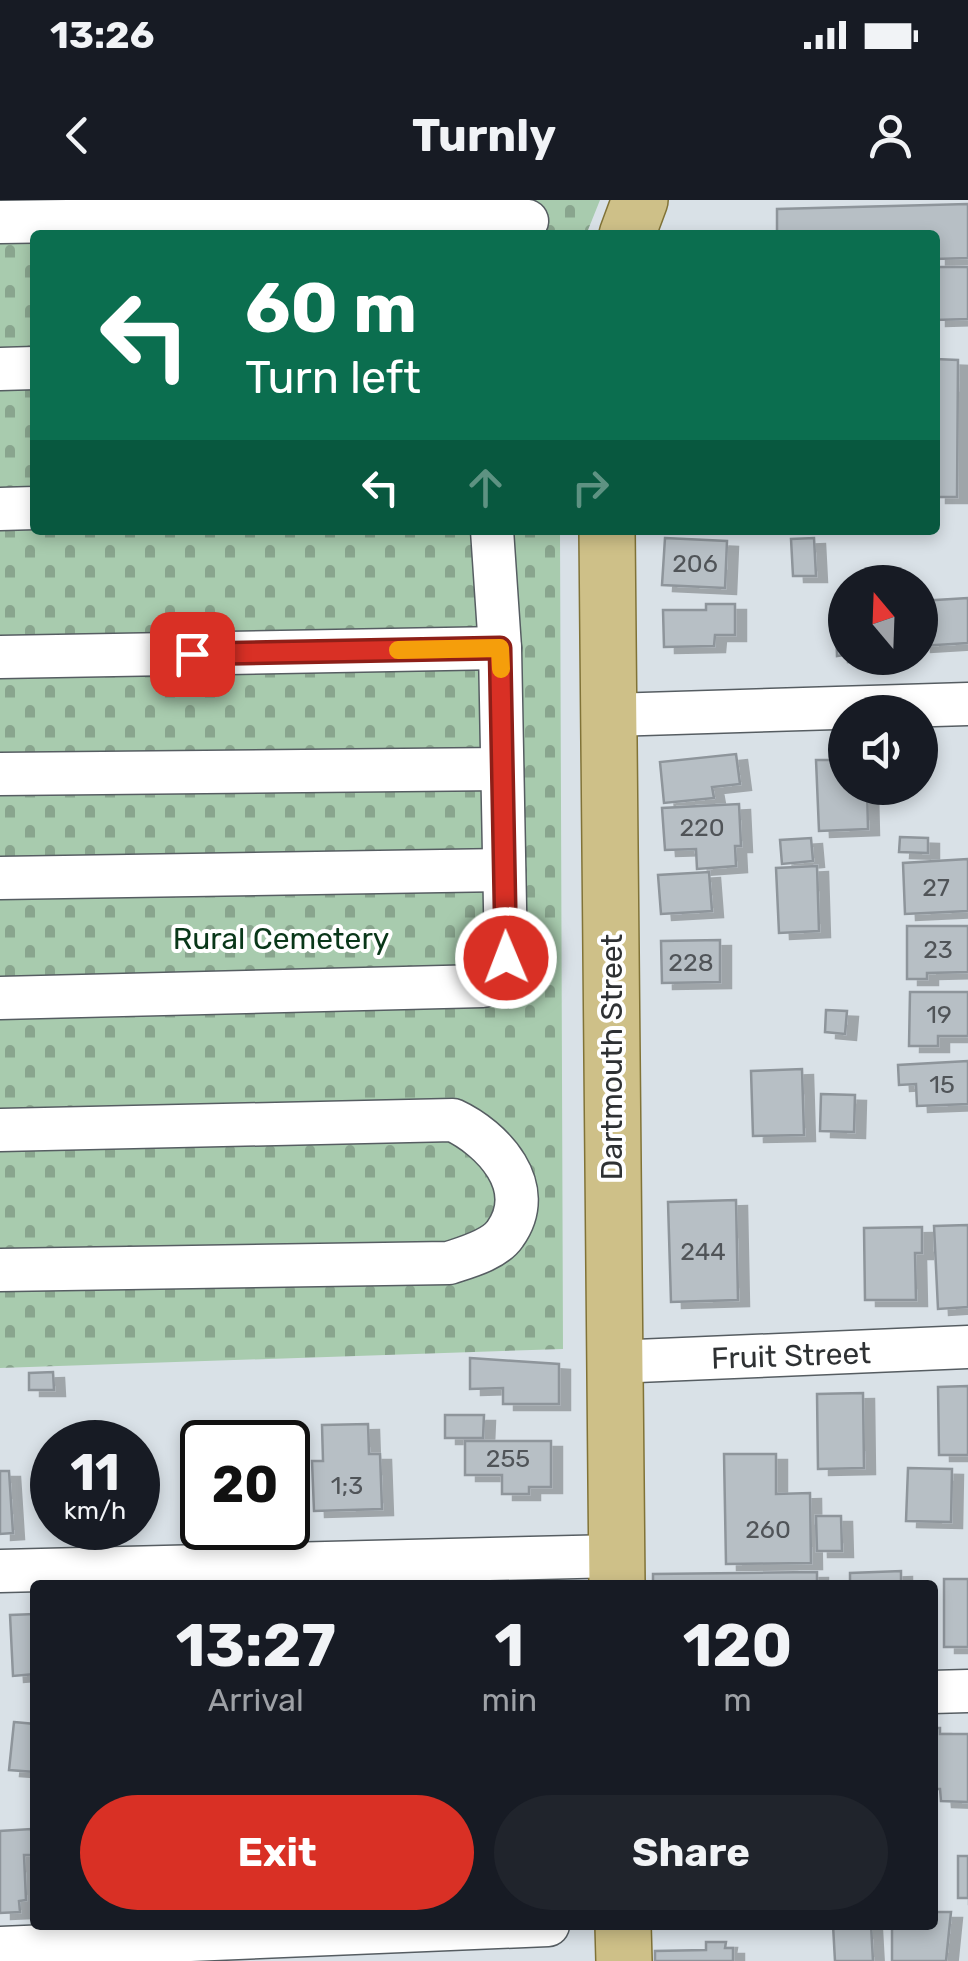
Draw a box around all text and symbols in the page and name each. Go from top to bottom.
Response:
text: 13:26 [50,12,154,58]
icon: back [50,108,105,163]
icon: person [863,108,918,163]
text: Turnly [412,109,556,162]
text: 60 m [245,267,417,350]
icon: left [80,270,210,400]
text: Turn left [245,351,421,404]
icon: left [353,460,408,515]
icon: ahead [458,460,513,515]
icon: right [563,460,618,515]
house number: 206 [672,549,718,578]
north arrow [828,565,938,675]
map controls [828,565,938,805]
pin [150,612,235,697]
icon: arrive [165,627,220,682]
button: sound [828,695,938,805]
house number: 220 [679,813,725,842]
house number: 27 [922,873,950,902]
position arrow [454,906,558,1010]
park label: Rural Cemetery [173,921,389,957]
street label: Dartmouth Street [594,934,630,1180]
house number: 23 [923,935,953,964]
house number: 228 [668,948,714,977]
house number: 19 [926,1000,952,1029]
house number: 15 [929,1070,955,1099]
house number: 244 [680,1237,726,1266]
street label: Fruit Street [711,1335,872,1377]
speed limit sign: 20 [180,1420,310,1550]
text: 11 [70,1443,120,1503]
house number: 255 [486,1444,530,1473]
house number: 1;3 [331,1471,363,1500]
text: km/h [64,1496,126,1525]
house number: 260 [745,1515,791,1544]
text: 13:27 [176,1610,336,1681]
text: 1 [494,1610,524,1681]
text: 120 [683,1610,792,1681]
text: Arrival [208,1681,304,1719]
text: min [482,1681,537,1719]
text: m [723,1681,752,1719]
button: Exit [80,1795,474,1910]
button: Share [494,1795,888,1910]

